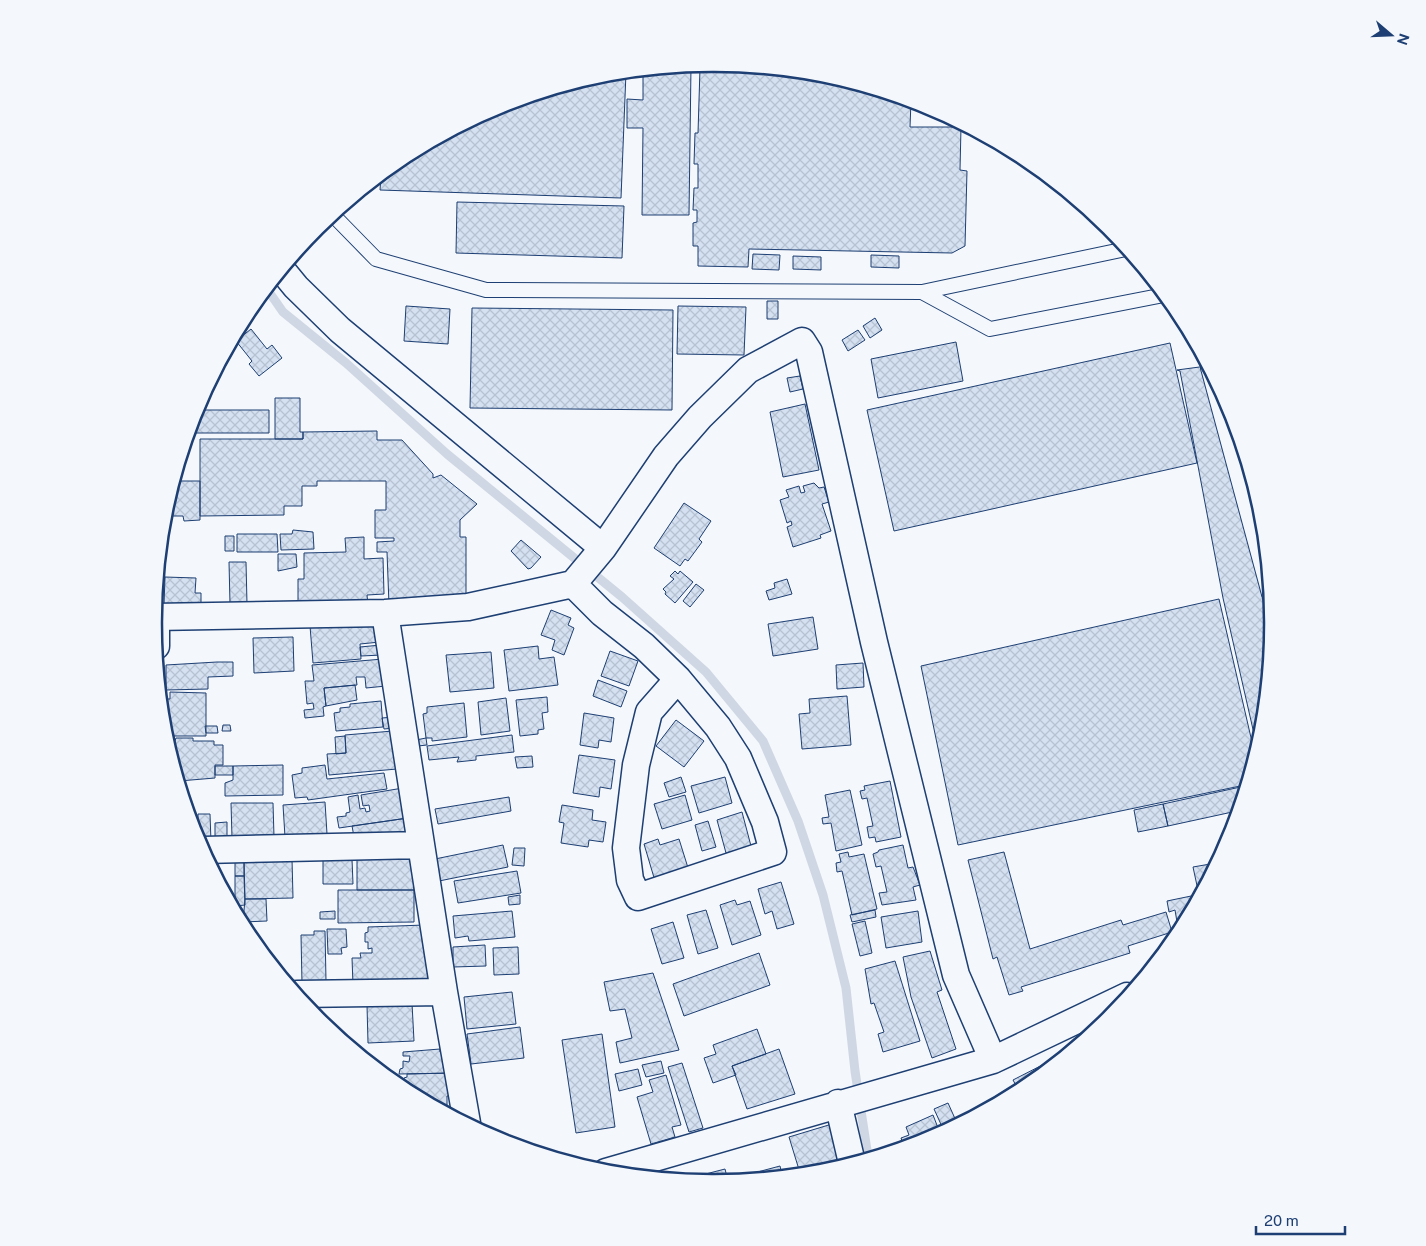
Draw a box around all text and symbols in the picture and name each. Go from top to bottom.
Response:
north arrow [1366,10,1416,60]
text: N [1394,31,1413,47]
scale bar [1256,1204,1345,1236]
text: 20 m [1264,1212,1299,1229]

